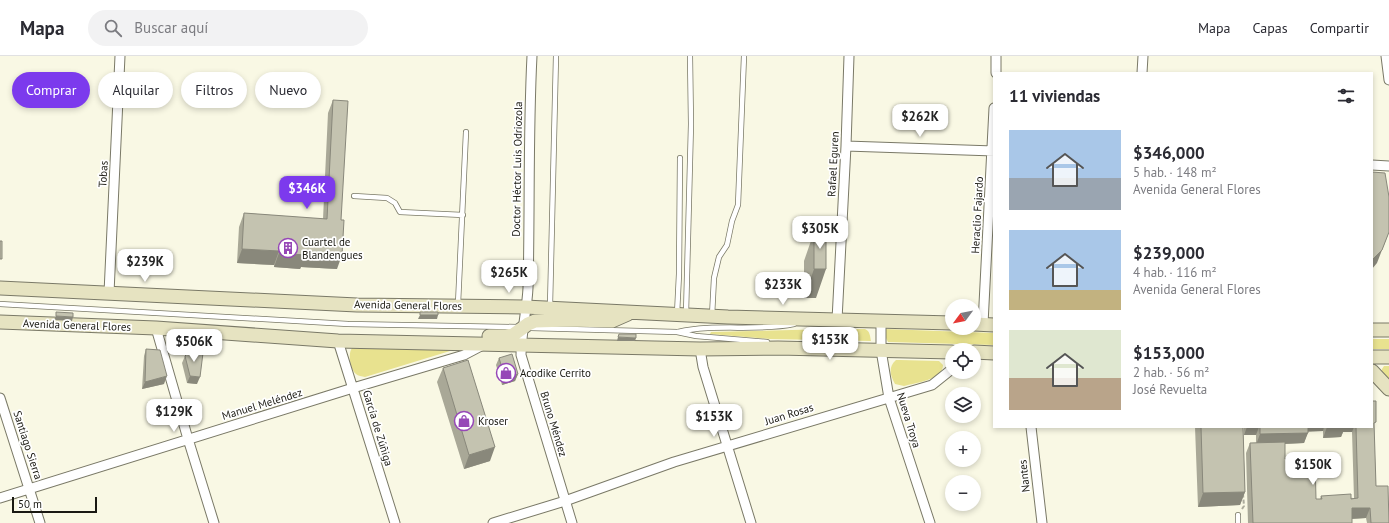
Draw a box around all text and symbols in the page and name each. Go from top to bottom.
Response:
search box [88,10,368,46]
text: Mapa [20,16,64,40]
icon: search [102,17,124,39]
text: Buscar aquí [134,18,208,37]
text: Mapa [1198,19,1231,37]
text: Capas [1253,19,1288,37]
text: Compartir [1310,19,1369,37]
chip: Comprar [12,72,90,108]
chip: Alquilar [98,72,173,108]
chip: Filtros [181,72,247,108]
chip: Nuevo [255,72,321,108]
text: 11 viviendas [1009,85,1100,107]
icon: filters [1335,85,1357,107]
street label: Doctor Héctor Luis Odriozola [509,101,525,237]
pin: $262K [892,104,948,138]
text: $262K [901,108,939,125]
street label: Rafael Eguren [824,131,842,197]
text: $346,000 [1133,142,1205,164]
icon: home [1041,146,1089,194]
street label: Tobas [95,160,111,188]
text: 5 hab. · 148 m² [1133,164,1217,181]
pin: $346K [279,176,335,210]
street label: Heraclio Fajardo [968,176,986,254]
text: $346K [288,180,326,197]
text: Avenida General Flores [1133,181,1261,198]
pin: $305K [792,216,848,250]
text: $305K [801,220,839,237]
place label: Cuartel de Blandengues [302,235,363,262]
building icon: Cuartel de Blandengues [277,237,299,259]
text: $239,000 [1133,242,1205,264]
icon: home [1041,246,1089,294]
pin: $239K [117,249,173,283]
text: $239K [126,253,164,270]
pin: $265K [481,260,537,294]
text: $265K [490,264,528,281]
text: 4 hab. · 116 m² [1133,264,1217,281]
pin: $233K [755,272,811,306]
text: $233K [764,276,802,293]
text: Avenida General Flores [1133,281,1261,298]
street label: Avenida General Flores [354,297,463,313]
north arrow [945,299,981,335]
map controls [945,299,981,511]
street label: Avenida General Flores [23,316,132,334]
pin: $153K [802,327,858,361]
pin: $506K [166,329,222,363]
text: $153K [811,331,849,348]
text: $506K [175,333,213,350]
text: $153,000 [1133,342,1205,364]
button: locate [945,343,981,379]
icon: home [1041,346,1089,394]
shop icon: Acodike Cerrito [495,362,517,384]
text: 2 hab. · 56 m² [1133,364,1209,381]
place label: Acodike Cerrito [520,366,591,380]
text: José Revuelta [1133,381,1207,398]
street label: Manuel Meléndez [220,385,304,423]
button: layers [945,387,981,423]
street label: García de Zúñiga [360,388,396,468]
street label: Bruno Méndez [537,390,571,458]
street label: Nueva Troya [894,391,924,449]
pin: $129K [146,399,202,433]
street label: Juan Rosas [762,400,815,428]
text: $129K [155,403,193,420]
pin: $153K [686,404,742,438]
text: $153K [695,408,733,425]
street label: Santiago Sierra [10,409,46,481]
shop icon: Kroser [453,410,475,432]
place label: Kroser [478,414,508,428]
button: + [945,431,981,467]
pin: $150K [1285,452,1341,486]
text: $150K [1294,456,1332,473]
street label: Nantes [1015,459,1033,493]
button: − [945,475,981,511]
scale bar [12,495,97,514]
text: 50 m [18,497,42,511]

